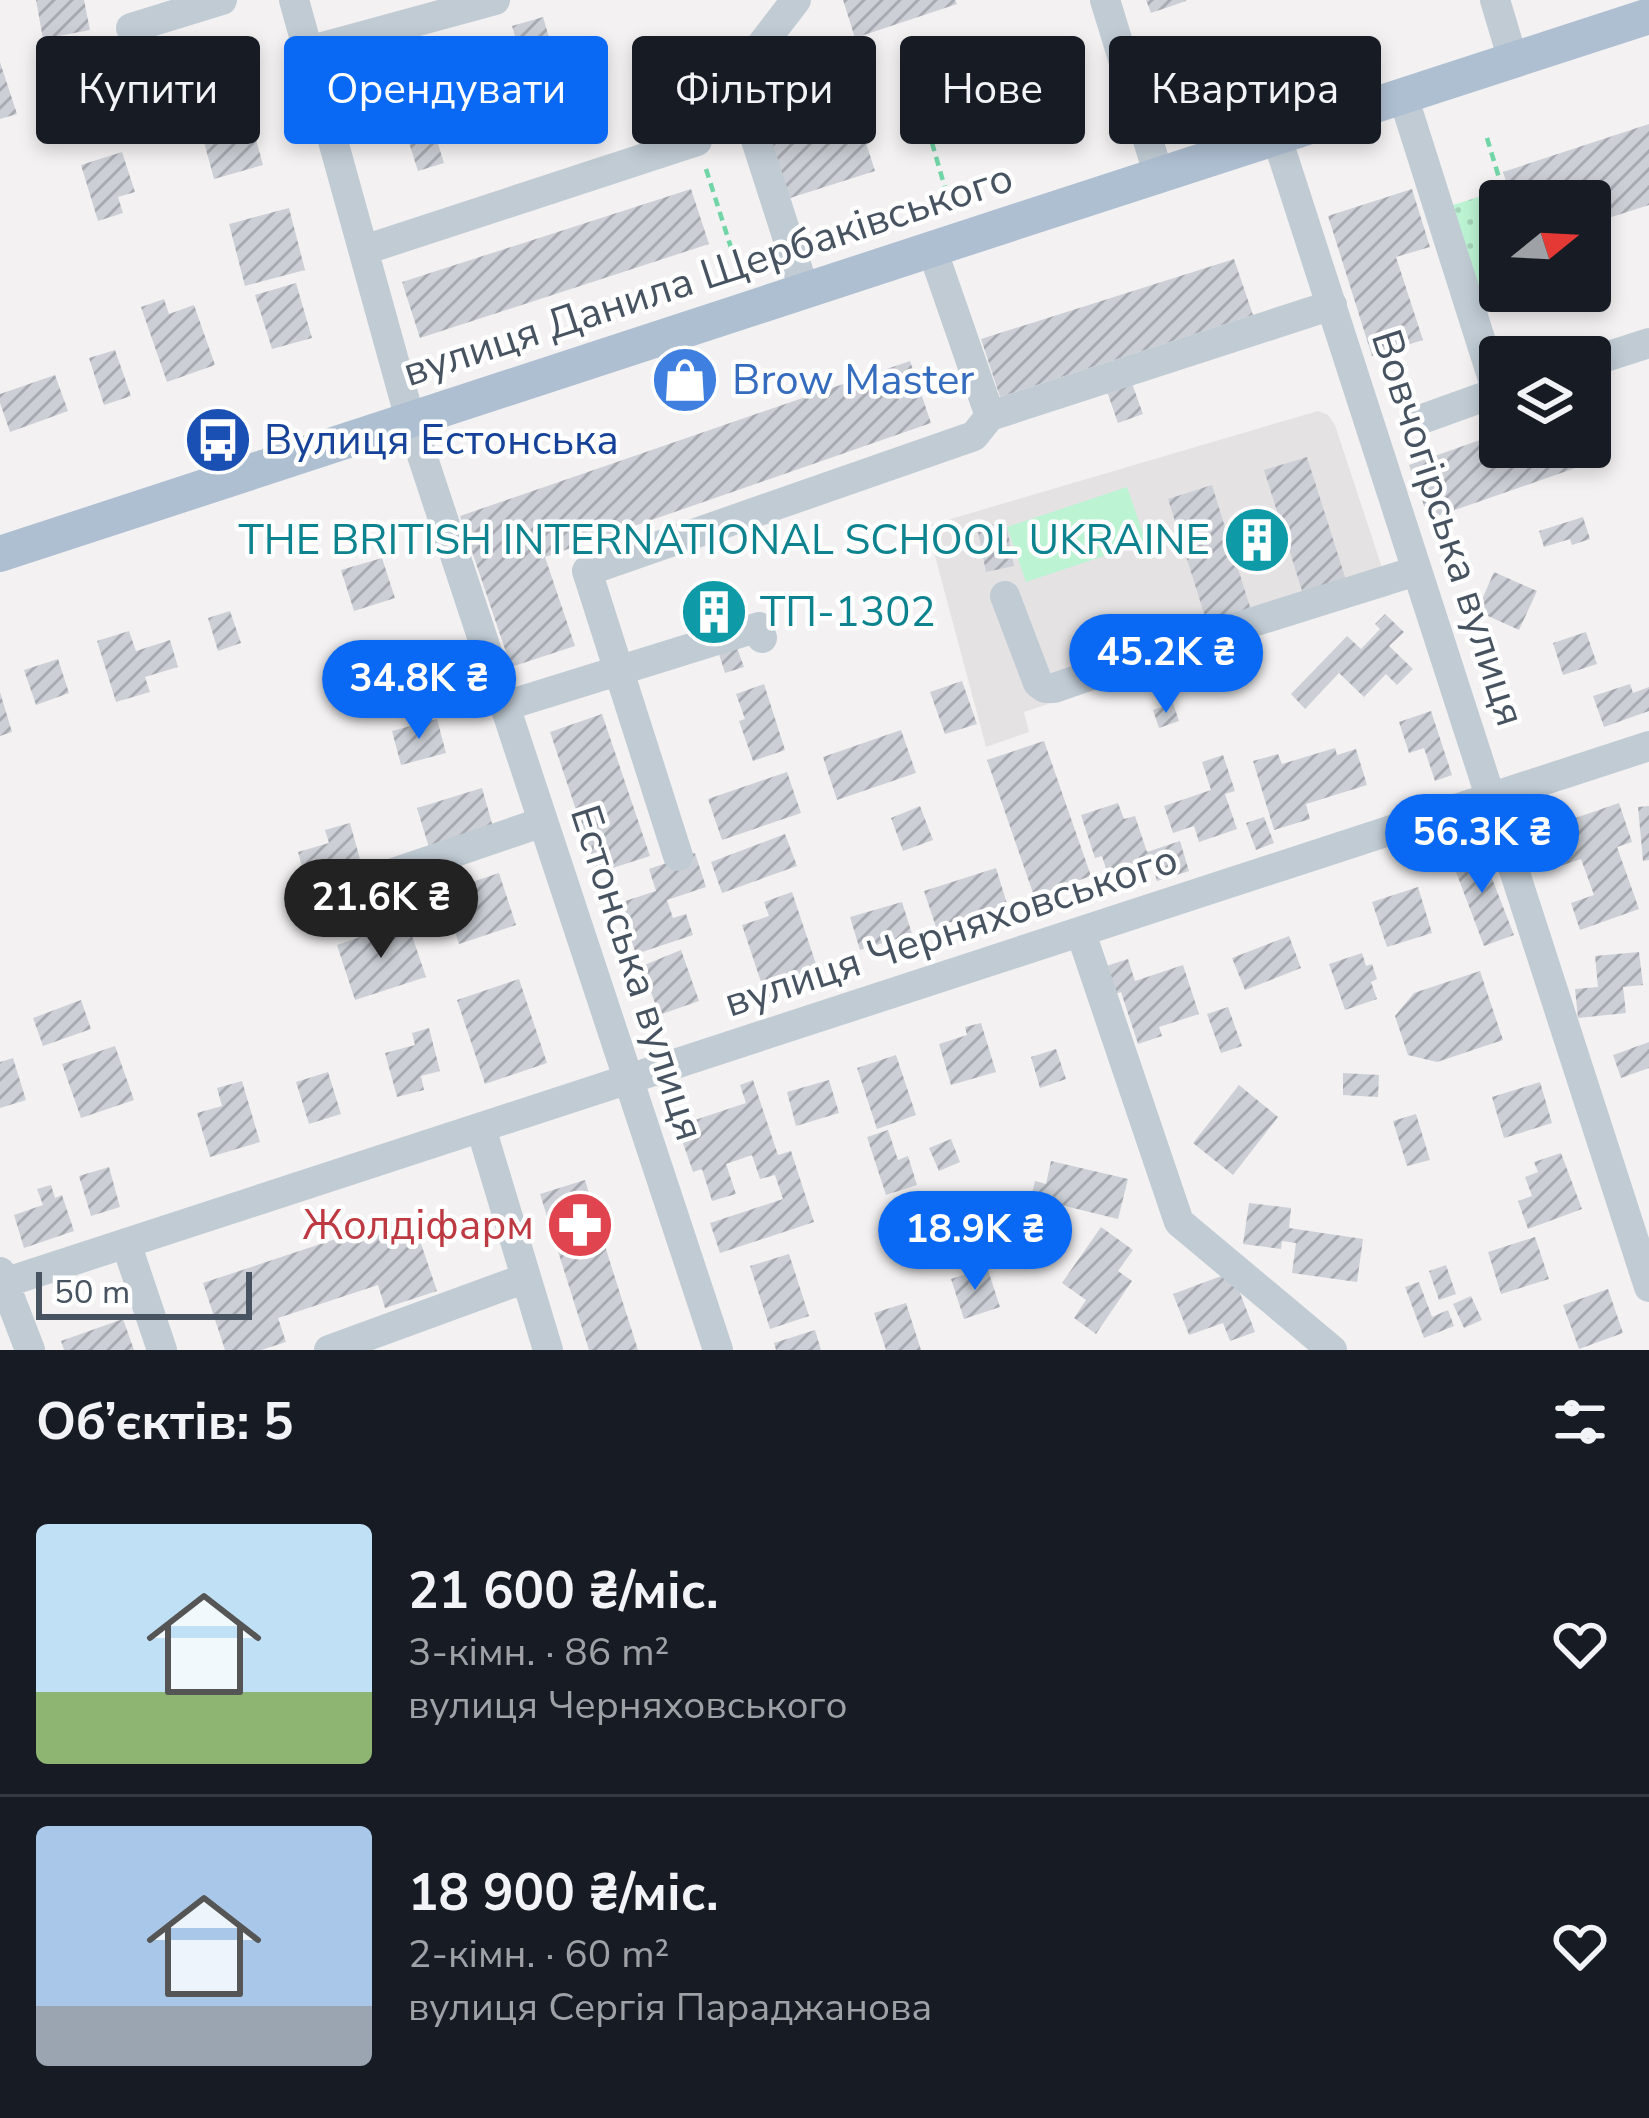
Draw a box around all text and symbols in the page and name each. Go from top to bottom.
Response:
chip: Купити [36,36,260,144]
chip: Орендувати [284,36,608,144]
chip: Фільтри [632,36,876,144]
chip: Нове [900,36,1085,144]
chip: Квартира [1109,36,1381,144]
street label: вулиця Данила Щербаківського [396,149,1020,401]
north arrow [1479,180,1611,312]
map controls [1479,180,1611,468]
street label: Вовчогірська вулиця [1357,323,1539,733]
button: layers [1479,336,1611,468]
shop icon: Brow Master [650,345,720,415]
place label: Brow Master [732,352,974,409]
bus stop icon: Вулиця Естонська [183,405,253,475]
place label: Вулиця Естонська [264,412,619,469]
building icon: THE BRITISH INTERNATIONAL SCHOOL UKRAINE [1222,505,1292,575]
place label: THE BRITISH INTERNATIONAL SCHOOL UKRAINE [238,512,1210,569]
building icon: ТП-1302 [679,577,749,647]
place label: ТП-1302 [760,584,936,641]
pin: 45.2K ₴ [1055,614,1277,716]
text: 45.2K ₴ [1096,626,1236,679]
pin: 34.8K ₴ [308,640,530,742]
text: 34.8K ₴ [349,652,489,705]
pin: 56.3K ₴ [1371,794,1593,896]
street label: Естонська вулиця [556,798,718,1148]
text: 56.3K ₴ [1412,806,1552,859]
street label: вулиця Черняховського [717,831,1185,1031]
pin: 21.6K ₴ [270,859,492,961]
text: 21.6K ₴ [311,871,451,924]
pharmacy icon: Жолдіфарм [545,1190,615,1260]
pin: 18.9K ₴ [864,1191,1086,1293]
place label: Жолдіфарм [303,1197,534,1254]
text: 18.9K ₴ [905,1203,1045,1256]
scale bar [36,1266,252,1319]
text: 50 m [54,1270,130,1315]
text: Об’єктів: 5 [36,1387,294,1457]
icon: filters [1547,1389,1613,1455]
text: 21 600 ₴/міс. [408,1556,719,1626]
icon: home [132,1572,276,1716]
icon: heart [1547,1611,1613,1677]
text: 3-кімн. · 86 m² [408,1626,669,1679]
text: вулиця Черняховського [408,1679,848,1732]
text: 18 900 ₴/міс. [408,1858,719,1928]
icon: home [132,1874,276,2018]
icon: heart [1547,1913,1613,1979]
text: 2-кімн. · 60 m² [408,1928,669,1981]
text: вулиця Сергія Параджанова [408,1981,932,2034]

